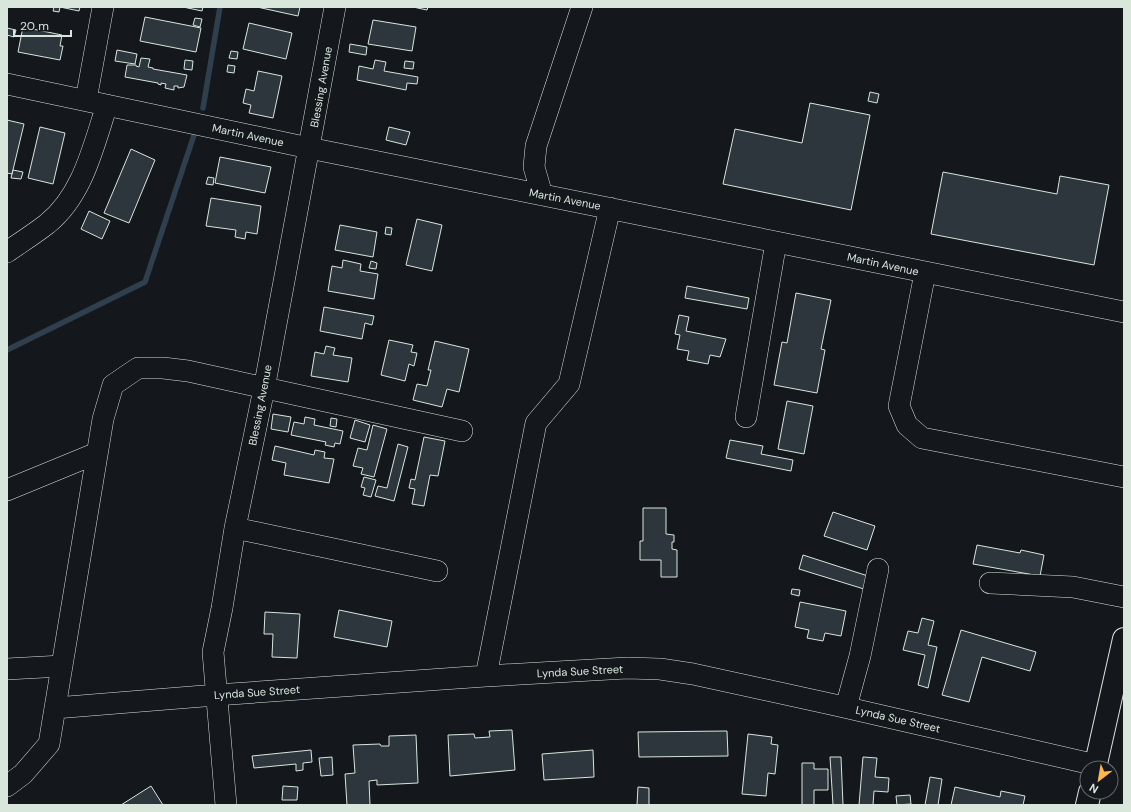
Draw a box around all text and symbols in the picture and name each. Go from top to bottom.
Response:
scale bar [14,12,71,38]
text: 20 m [20,18,49,34]
street label: Blessing Avenue [307,46,335,128]
street label: Martin Avenue [211,121,285,149]
street label: Martin Avenue [528,185,602,213]
street label: Martin Avenue [846,250,920,278]
street label: Blessing Avenue [245,364,275,446]
street label: Lynda Sue Street [536,662,624,680]
street label: Lynda Sue Street [213,682,301,702]
street label: Lynda Sue Street [854,702,942,736]
north arrow [1079,760,1119,800]
text: N [1087,781,1101,797]

